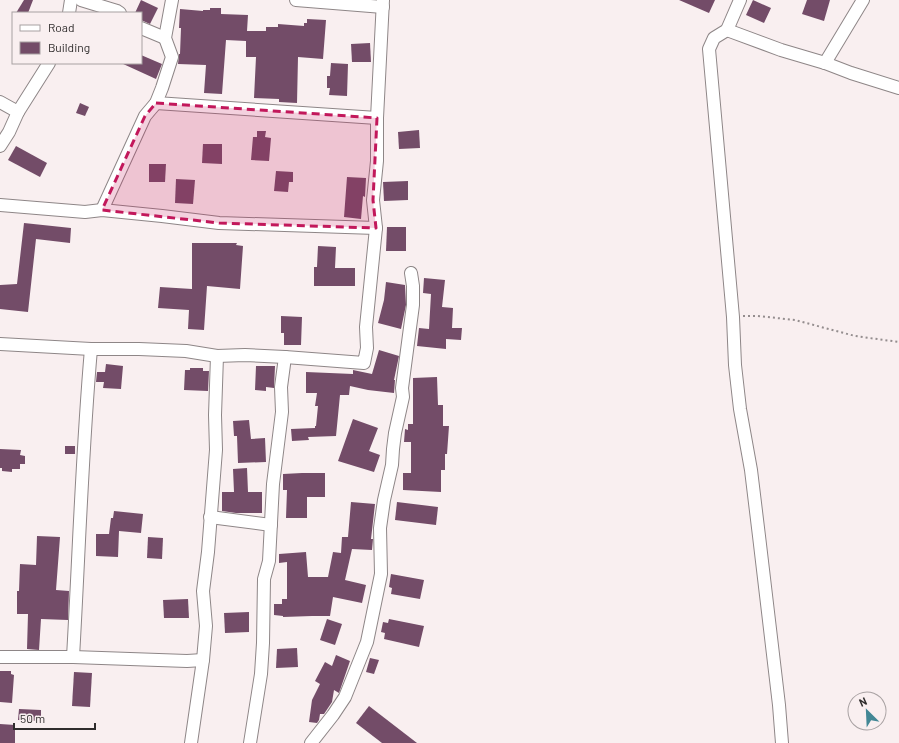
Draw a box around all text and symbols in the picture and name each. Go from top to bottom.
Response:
legend [12,12,142,64]
text: Road [48,20,75,34]
text: Building [48,40,90,54]
north arrow [847,691,887,731]
text: N [857,694,869,709]
scale bar [14,705,95,731]
text: 50 m [20,711,45,725]

